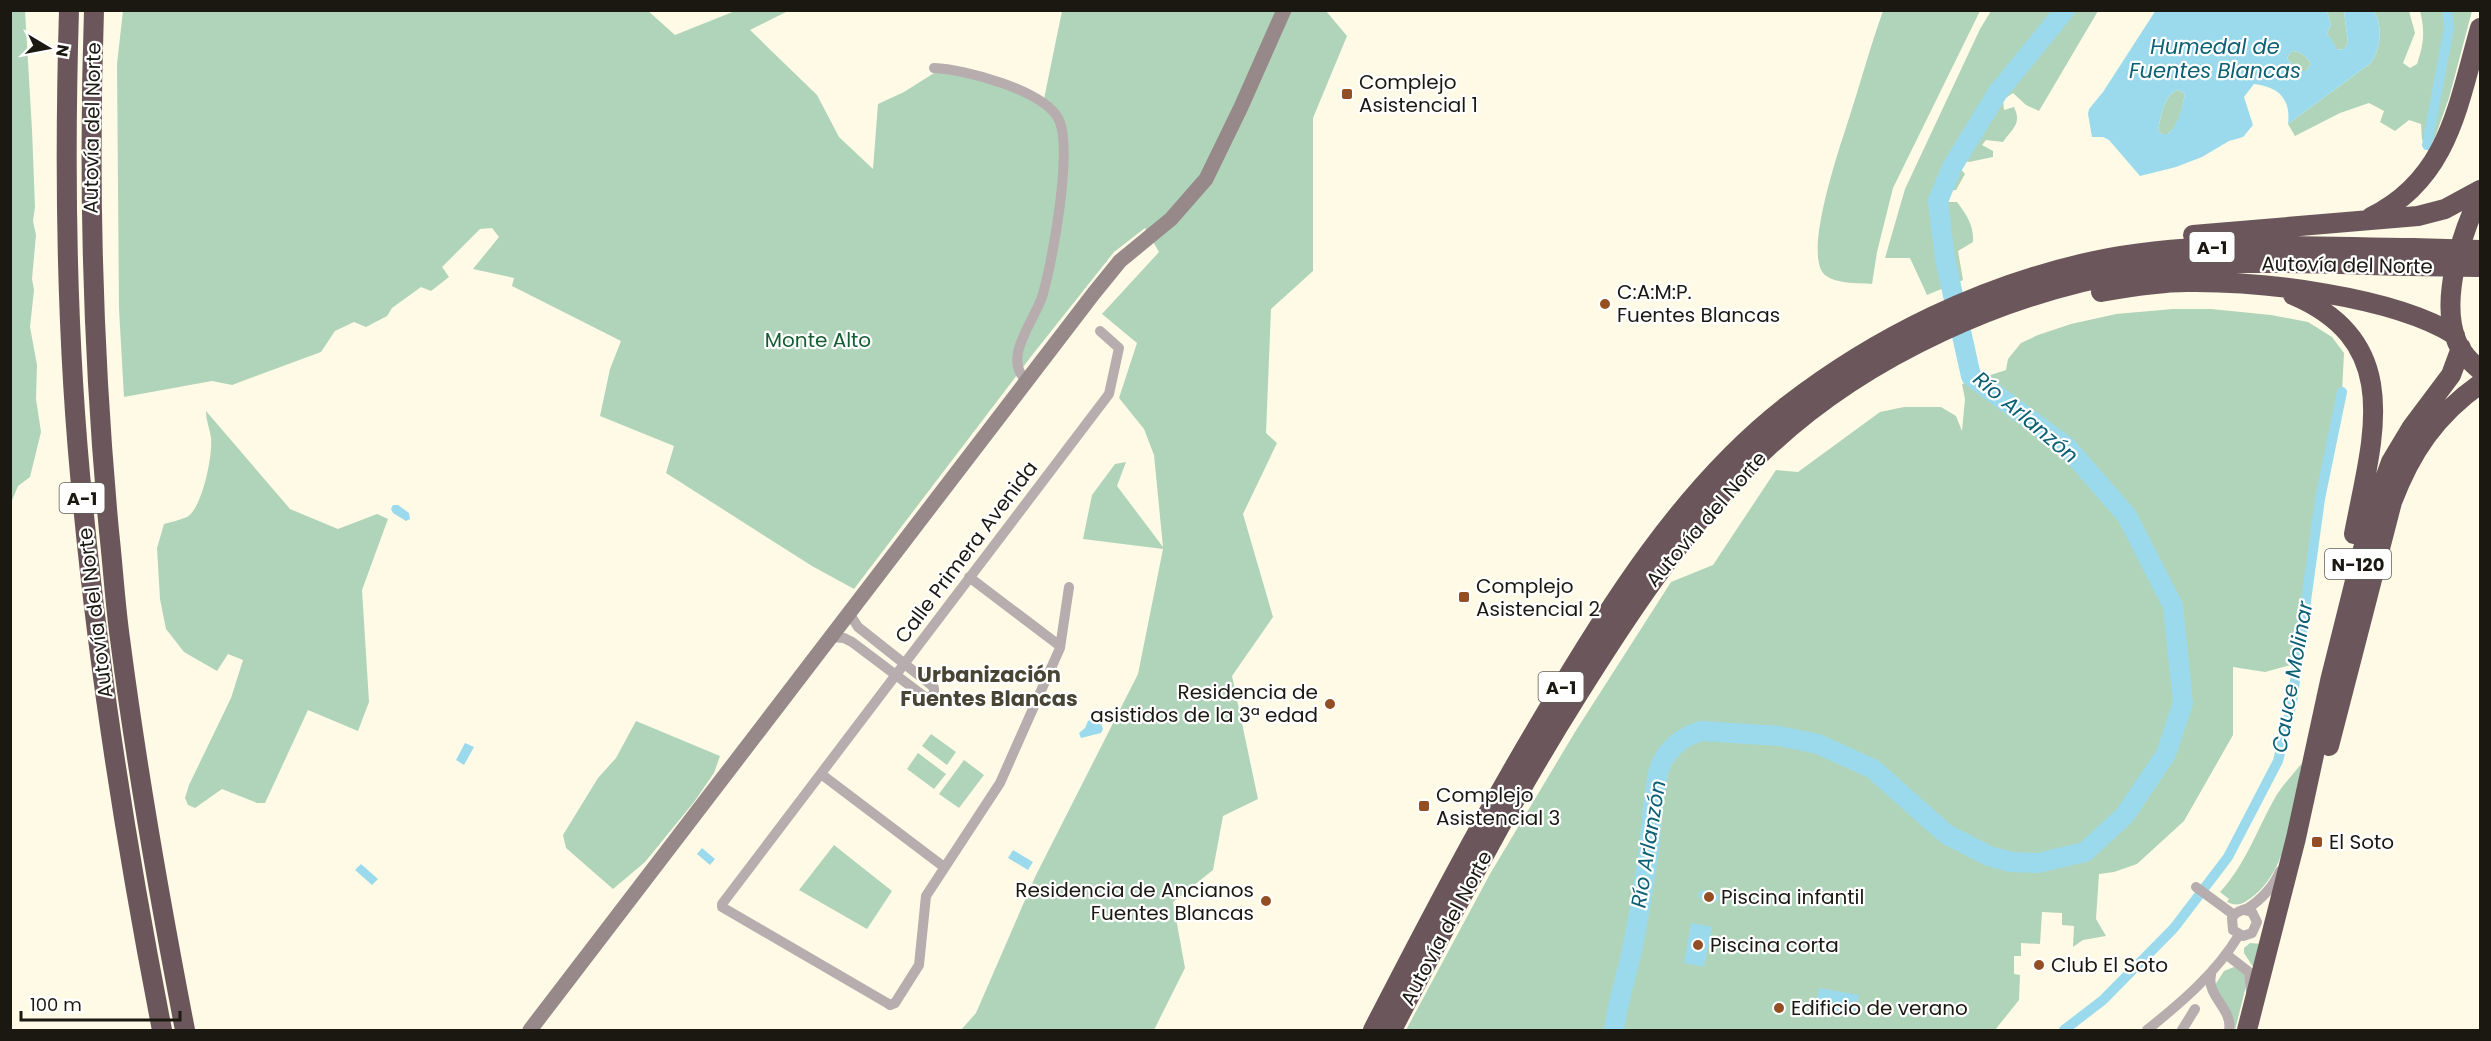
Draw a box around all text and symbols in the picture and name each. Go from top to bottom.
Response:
north arrow [18,18,78,78]
water label: Humedal de Fuentes Blancas [2129,32,2301,85]
street label: Autovía del Norte [77,42,107,214]
text: N [50,43,75,58]
place label: Complejo Asistencial 1 [1359,68,1478,119]
marker: Complejo Asistencial 1 [1340,87,1354,101]
road number: A-1 [2190,232,2234,262]
street label: Autovía del Norte [2261,250,2433,280]
place label: C:A:M:P. Fuentes Blancas [1617,278,1780,329]
marker: C:A:M:P. Fuentes Blancas [1598,297,1612,311]
park label: Monte Alto [765,326,871,354]
water label: Río Arlanzón [1967,364,2085,470]
street label: Autovía del Norte [1639,445,1773,593]
street label: Calle Primera Avenida [888,455,1044,649]
road number: A-1 [60,483,104,513]
street label: Autovía del Norte [71,526,119,700]
road number: N-120 [2325,549,2391,579]
place label: Complejo Asistencial 2 [1476,572,1600,623]
marker: Complejo Asistencial 2 [1457,590,1471,604]
water label: Cauce Molinar [2264,598,2320,755]
district label: Urbanización Fuentes Blancas [900,660,1078,713]
road number: A-1 [1538,672,1584,702]
place label: Residencia de asistidos de la 3ª edad [1090,678,1318,729]
marker: Residencia de asistidos de la 3ª edad [1323,697,1337,711]
water label: Río Arlanzón [1624,778,1672,910]
place label: Complejo Asistencial 3 [1436,781,1560,832]
marker: Complejo Asistencial 3 [1417,799,1431,813]
place label: El Soto [2329,828,2394,856]
marker: El Soto [2310,835,2324,849]
street label: Autovía del Norte [1393,846,1499,1010]
place label: Residencia de Ancianos Fuentes Blancas [1015,876,1254,927]
place label: Piscina infantil [1721,883,1864,911]
marker: Piscina infantil [1702,890,1716,904]
marker: Residencia de Ancianos Fuentes Blancas [1259,894,1273,908]
place label: Piscina corta [1710,931,1839,959]
marker: Piscina corta [1691,938,1705,952]
place label: Club El Soto [2051,951,2168,979]
marker: Club El Soto [2032,958,2046,972]
scale bar [21,984,180,1022]
text: 100 m [30,992,82,1017]
place label: Edificio de verano [1791,994,1968,1022]
marker: Edificio de verano [1772,1001,1786,1015]

